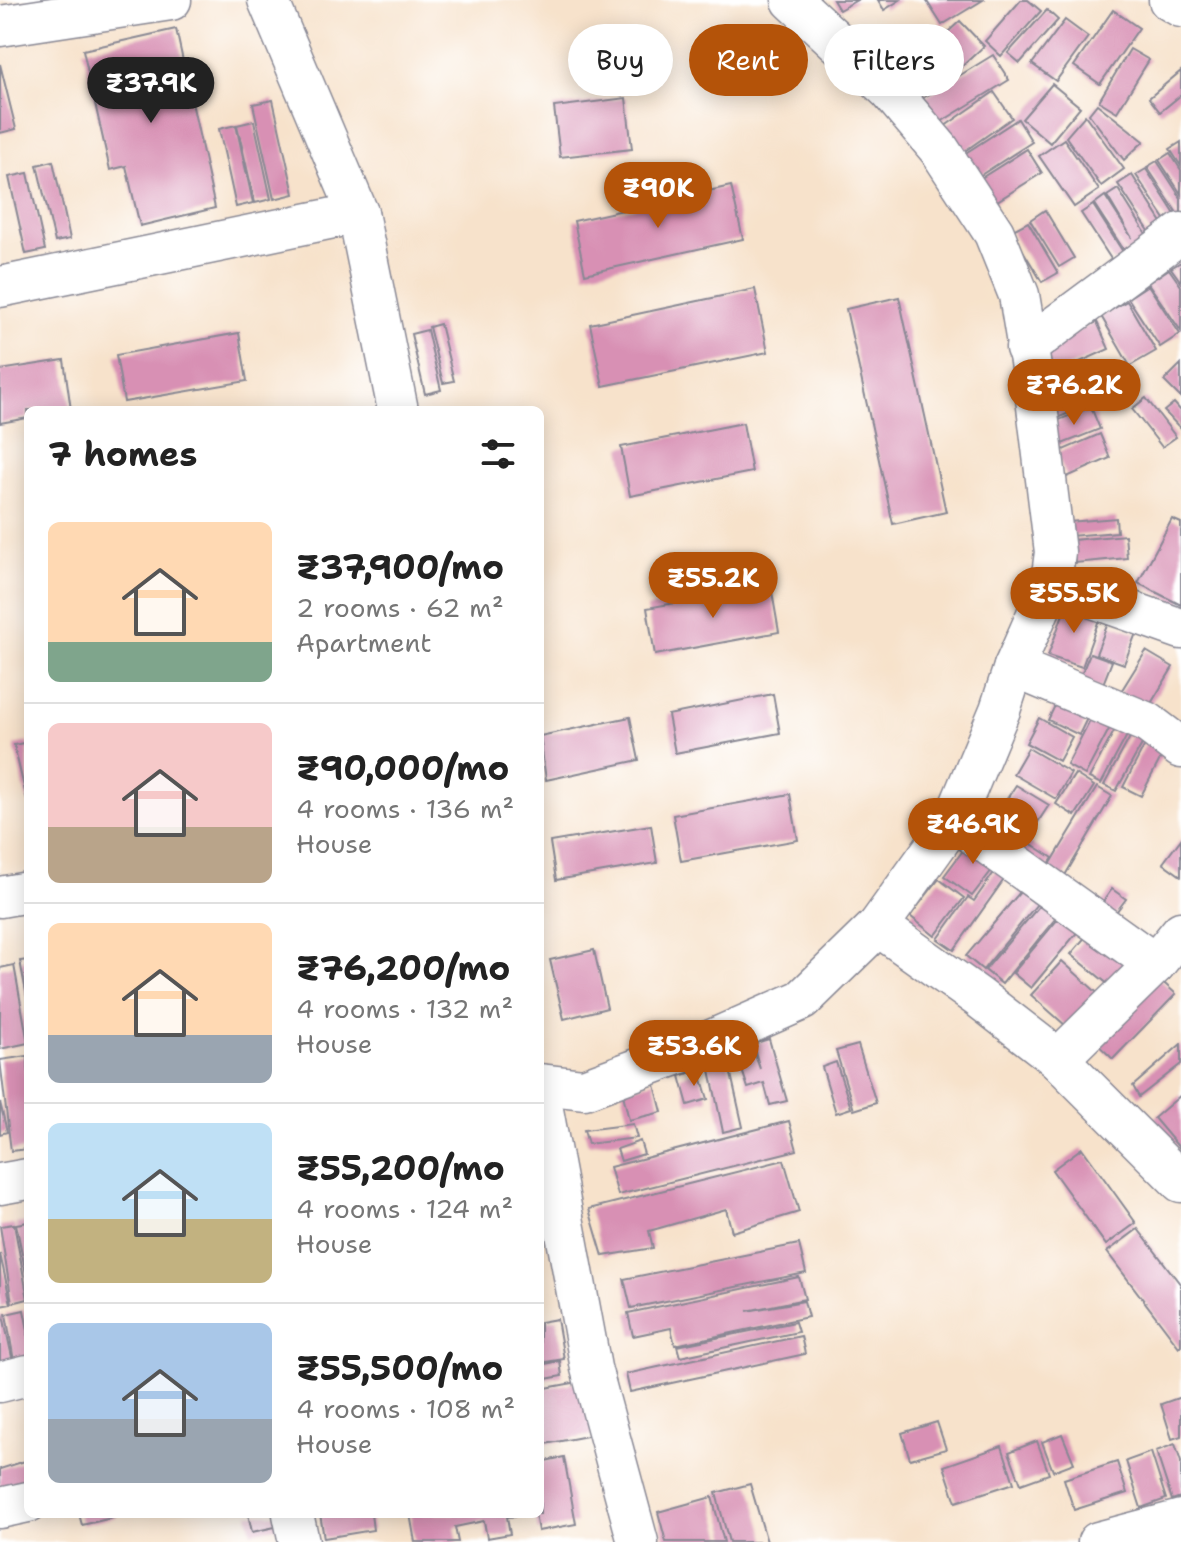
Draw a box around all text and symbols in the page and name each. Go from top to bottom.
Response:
chip: Buy [568,24,673,96]
chip: Rent [689,24,808,96]
chip: Filters [824,24,964,96]
pin: ₹37.9K [86,57,216,125]
text: ₹37.9K [105,65,197,100]
pin: ₹90K [611,162,705,230]
text: ₹90K [622,170,694,205]
pin: ₹76.2K [1009,359,1139,427]
text: ₹76.2K [1026,367,1122,402]
text: 7 homes [48,431,197,477]
icon: filters [476,432,520,476]
text: ₹37,900/mo [296,544,504,590]
pin: ₹55.2K [648,552,778,620]
icon: home [112,554,208,650]
text: ₹55.2K [667,560,759,595]
pin: ₹55.5K [1009,567,1139,635]
text: ₹55.5K [1028,575,1120,610]
text: 2 rooms · 62 m² [296,590,504,625]
text: Apartment [296,625,432,660]
text: ₹90,000/mo [296,745,509,791]
icon: home [112,755,208,851]
text: 4 rooms · 136 m² [296,791,514,826]
pin: ₹46.9K [908,798,1038,866]
text: ₹46.9K [926,806,1020,841]
text: House [296,826,372,861]
text: ₹76,200/mo [296,945,510,991]
icon: home [112,955,208,1051]
text: 4 rooms · 132 m² [296,991,513,1026]
pin: ₹53.6K [629,1020,759,1088]
text: House [296,1026,372,1061]
text: ₹53.6K [647,1028,741,1063]
text: ₹55,200/mo [296,1145,505,1191]
icon: home [112,1155,208,1251]
text: 4 rooms · 124 m² [296,1191,513,1226]
text: House [296,1226,372,1261]
text: ₹55,500/mo [296,1345,503,1391]
icon: home [112,1355,208,1451]
text: 4 rooms · 108 m² [296,1391,515,1426]
text: House [296,1426,372,1461]

